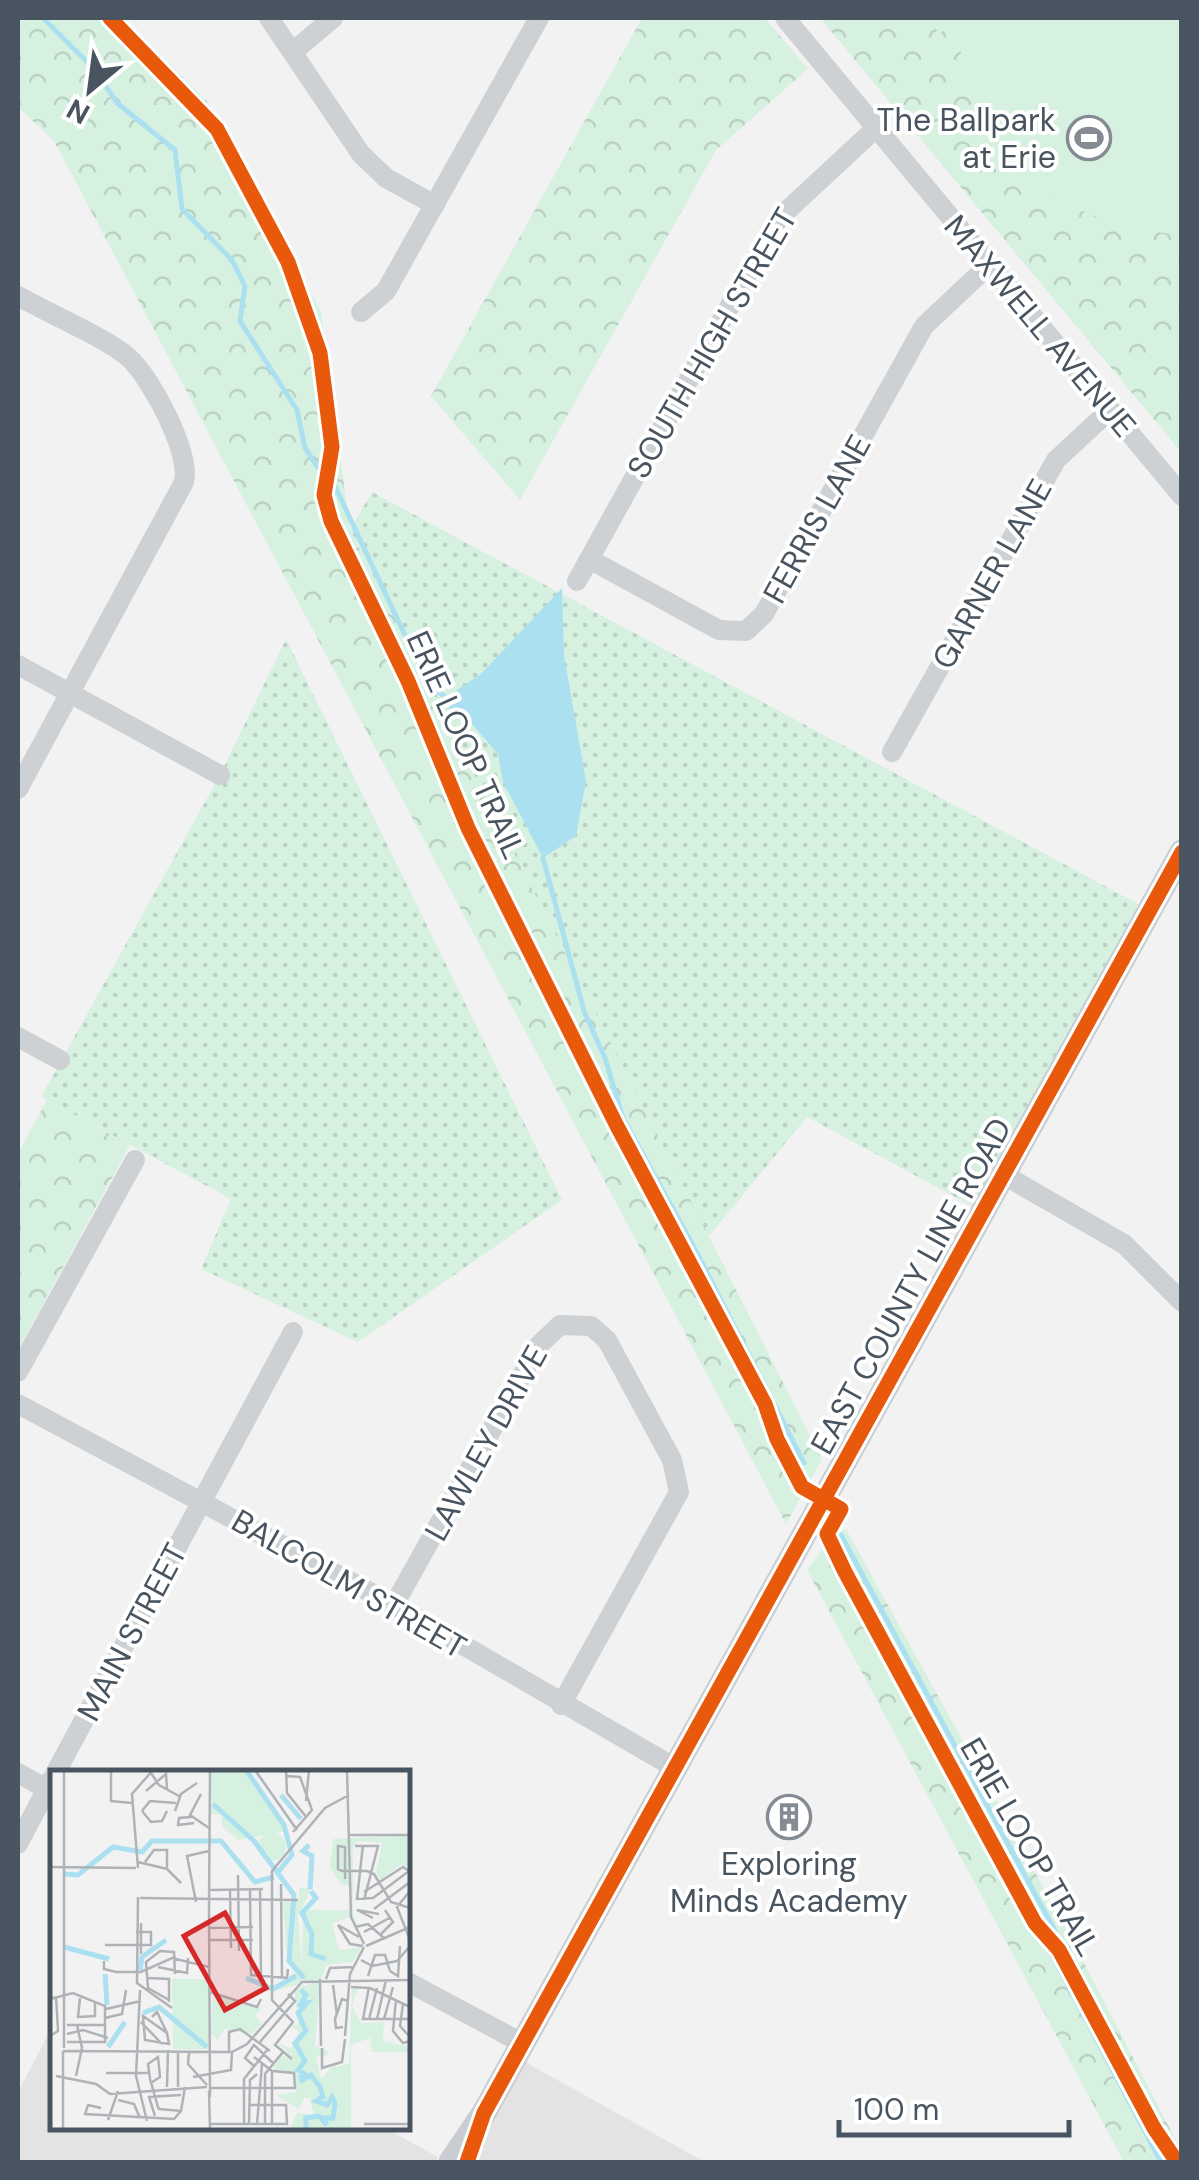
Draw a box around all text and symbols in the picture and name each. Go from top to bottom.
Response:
north arrow [40,40,140,140]
text: N [60,90,96,133]
place label: The Ballpark at Erie [877,99,1056,178]
sports icon: The Ballpark at Erie [1066,115,1112,161]
street label: SOUTH HIGH STREET [617,200,807,486]
street label: MAXWELL AVENUE [935,206,1145,446]
street label: FERRIS LANE [754,427,880,611]
street label: GARNER LANE [923,472,1061,676]
street label: ERIE LOOP TRAIL [397,624,535,866]
street label: EAST COUNTY LINE ROAD [801,1110,1021,1462]
street label: LAWLEY DRIVE [415,1338,557,1548]
street label: BALCOLM STREET [224,1500,474,1668]
street label: MAIN STREET [68,1536,196,1728]
street label: ERIE LOOP TRAIL [951,1730,1109,1964]
inset map [50,1770,410,2130]
building icon: Exploring Minds Academy [766,1794,812,1840]
place label: Exploring Minds Academy [670,1843,908,1922]
scale bar [839,2075,1069,2137]
text: 100 m [854,2090,939,2129]

